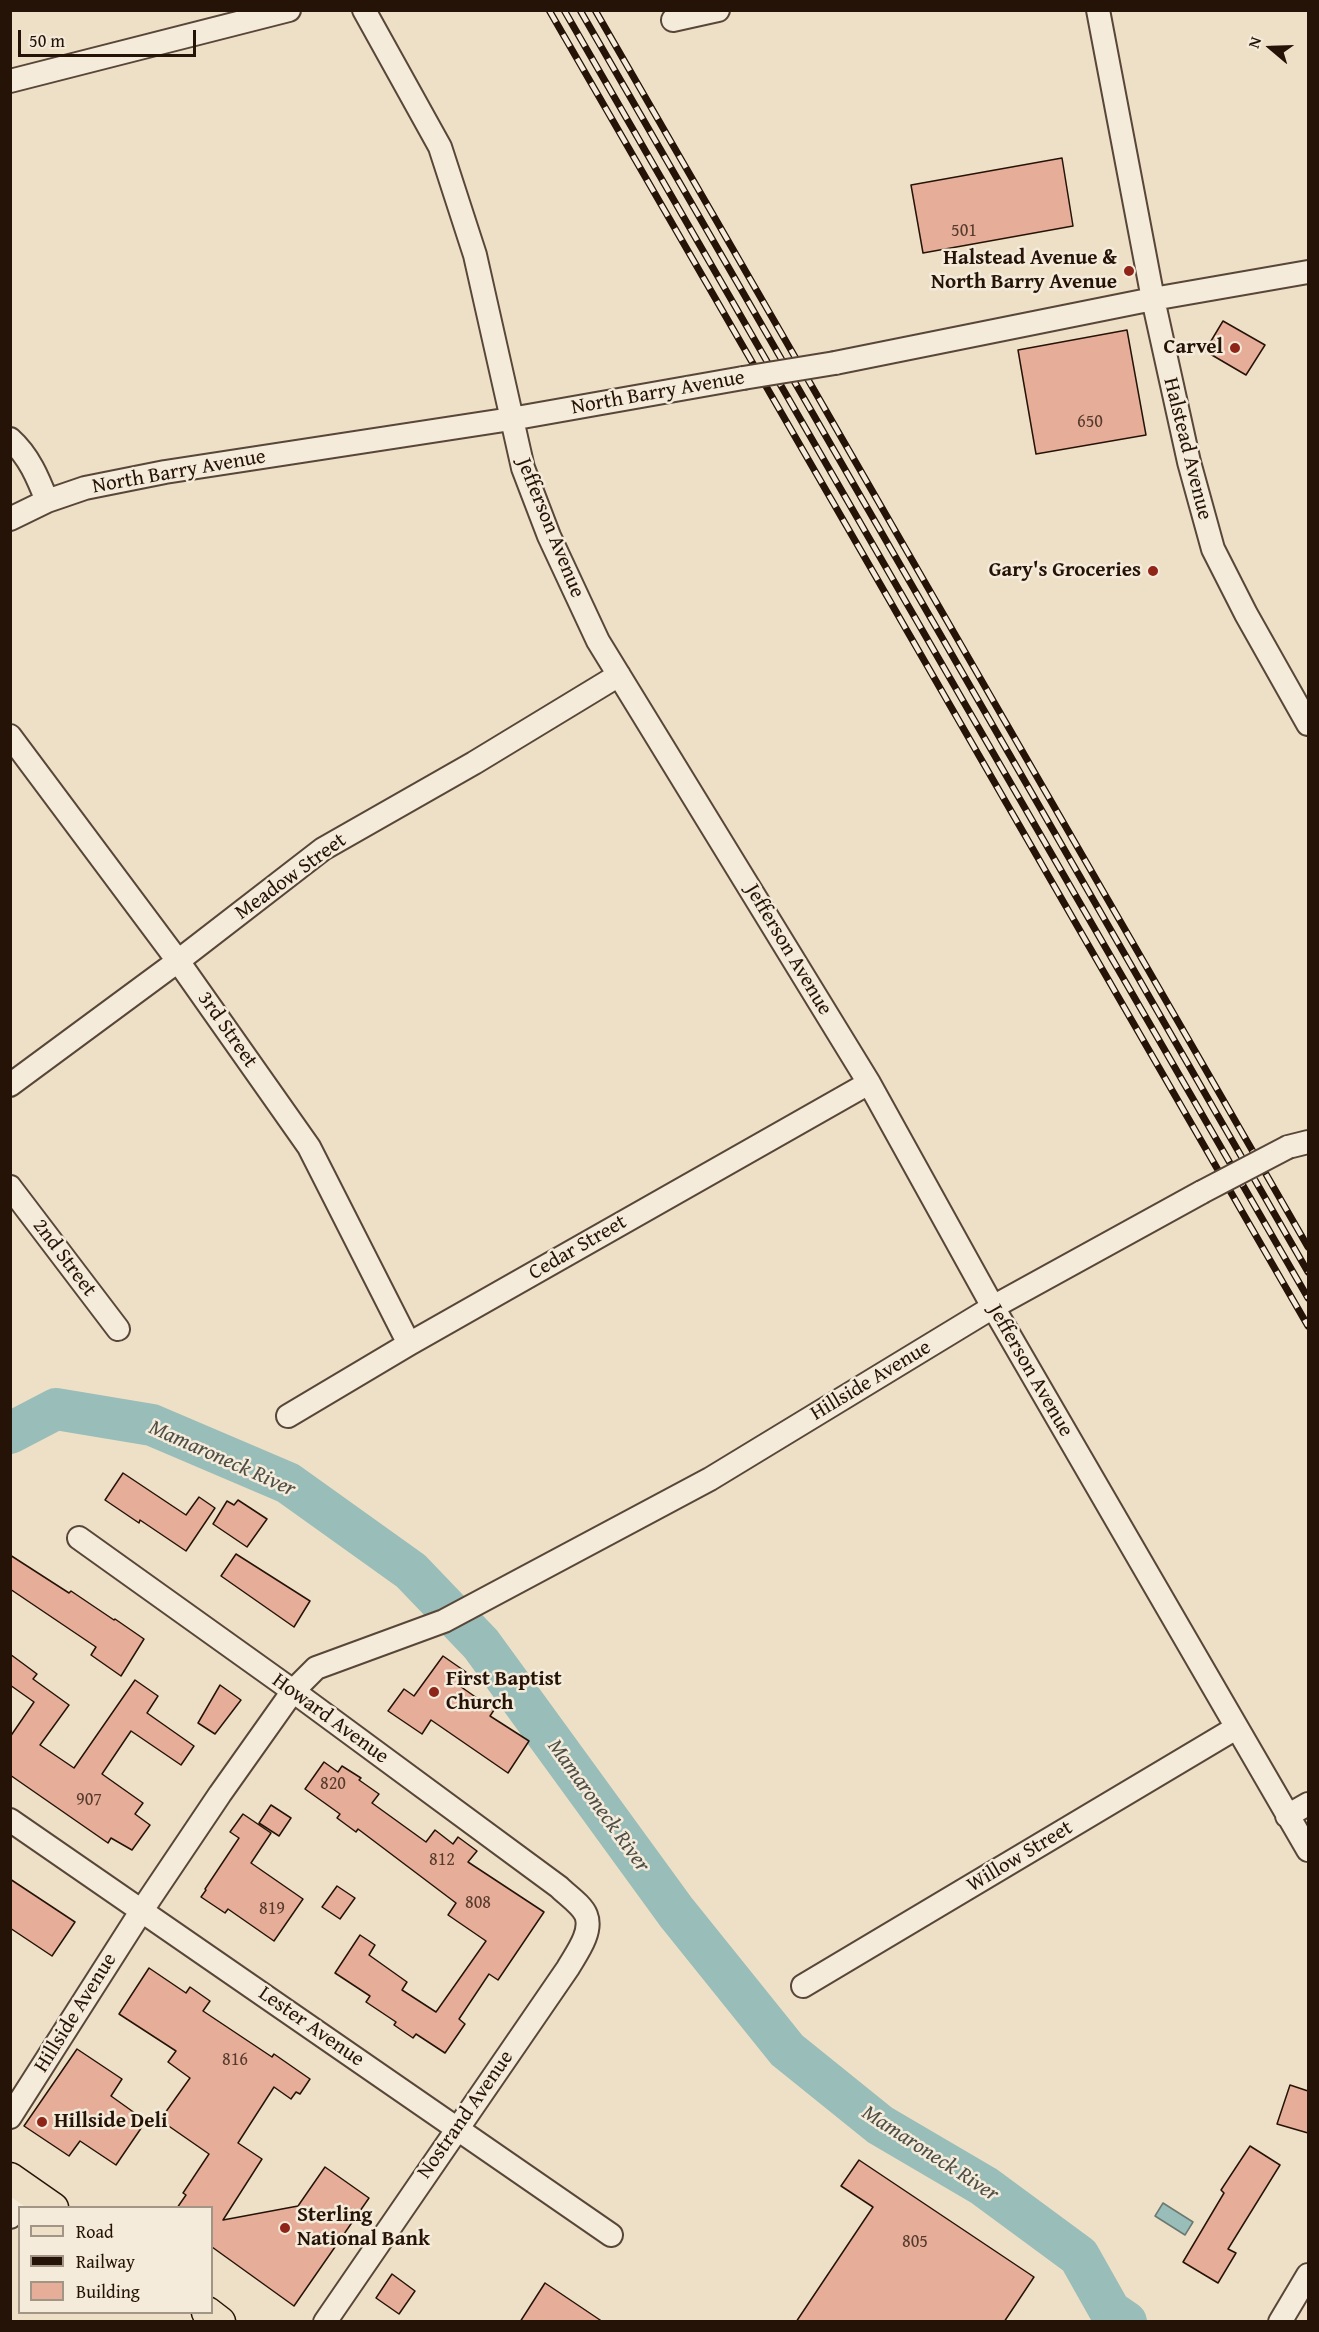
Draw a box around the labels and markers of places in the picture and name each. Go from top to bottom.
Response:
place label: Halstead Avenue & North Barry Avenue [931,246,1117,296]
marker: Halstead Avenue & North Barry Avenue [1122,264,1136,278]
place label: Carvel [1164,335,1223,361]
marker: Carvel [1228,341,1242,355]
place label: Gary's Groceries [989,558,1141,584]
marker: Gary's Groceries [1146,564,1160,578]
place label: First Baptist Church [446,1667,562,1717]
marker: First Baptist Church [427,1685,441,1699]
place label: Hillside Deli [54,2109,168,2135]
marker: Hillside Deli [35,2115,49,2129]
place label: Sterling National Bank [297,2203,430,2253]
marker: Sterling National Bank [278,2221,292,2235]

